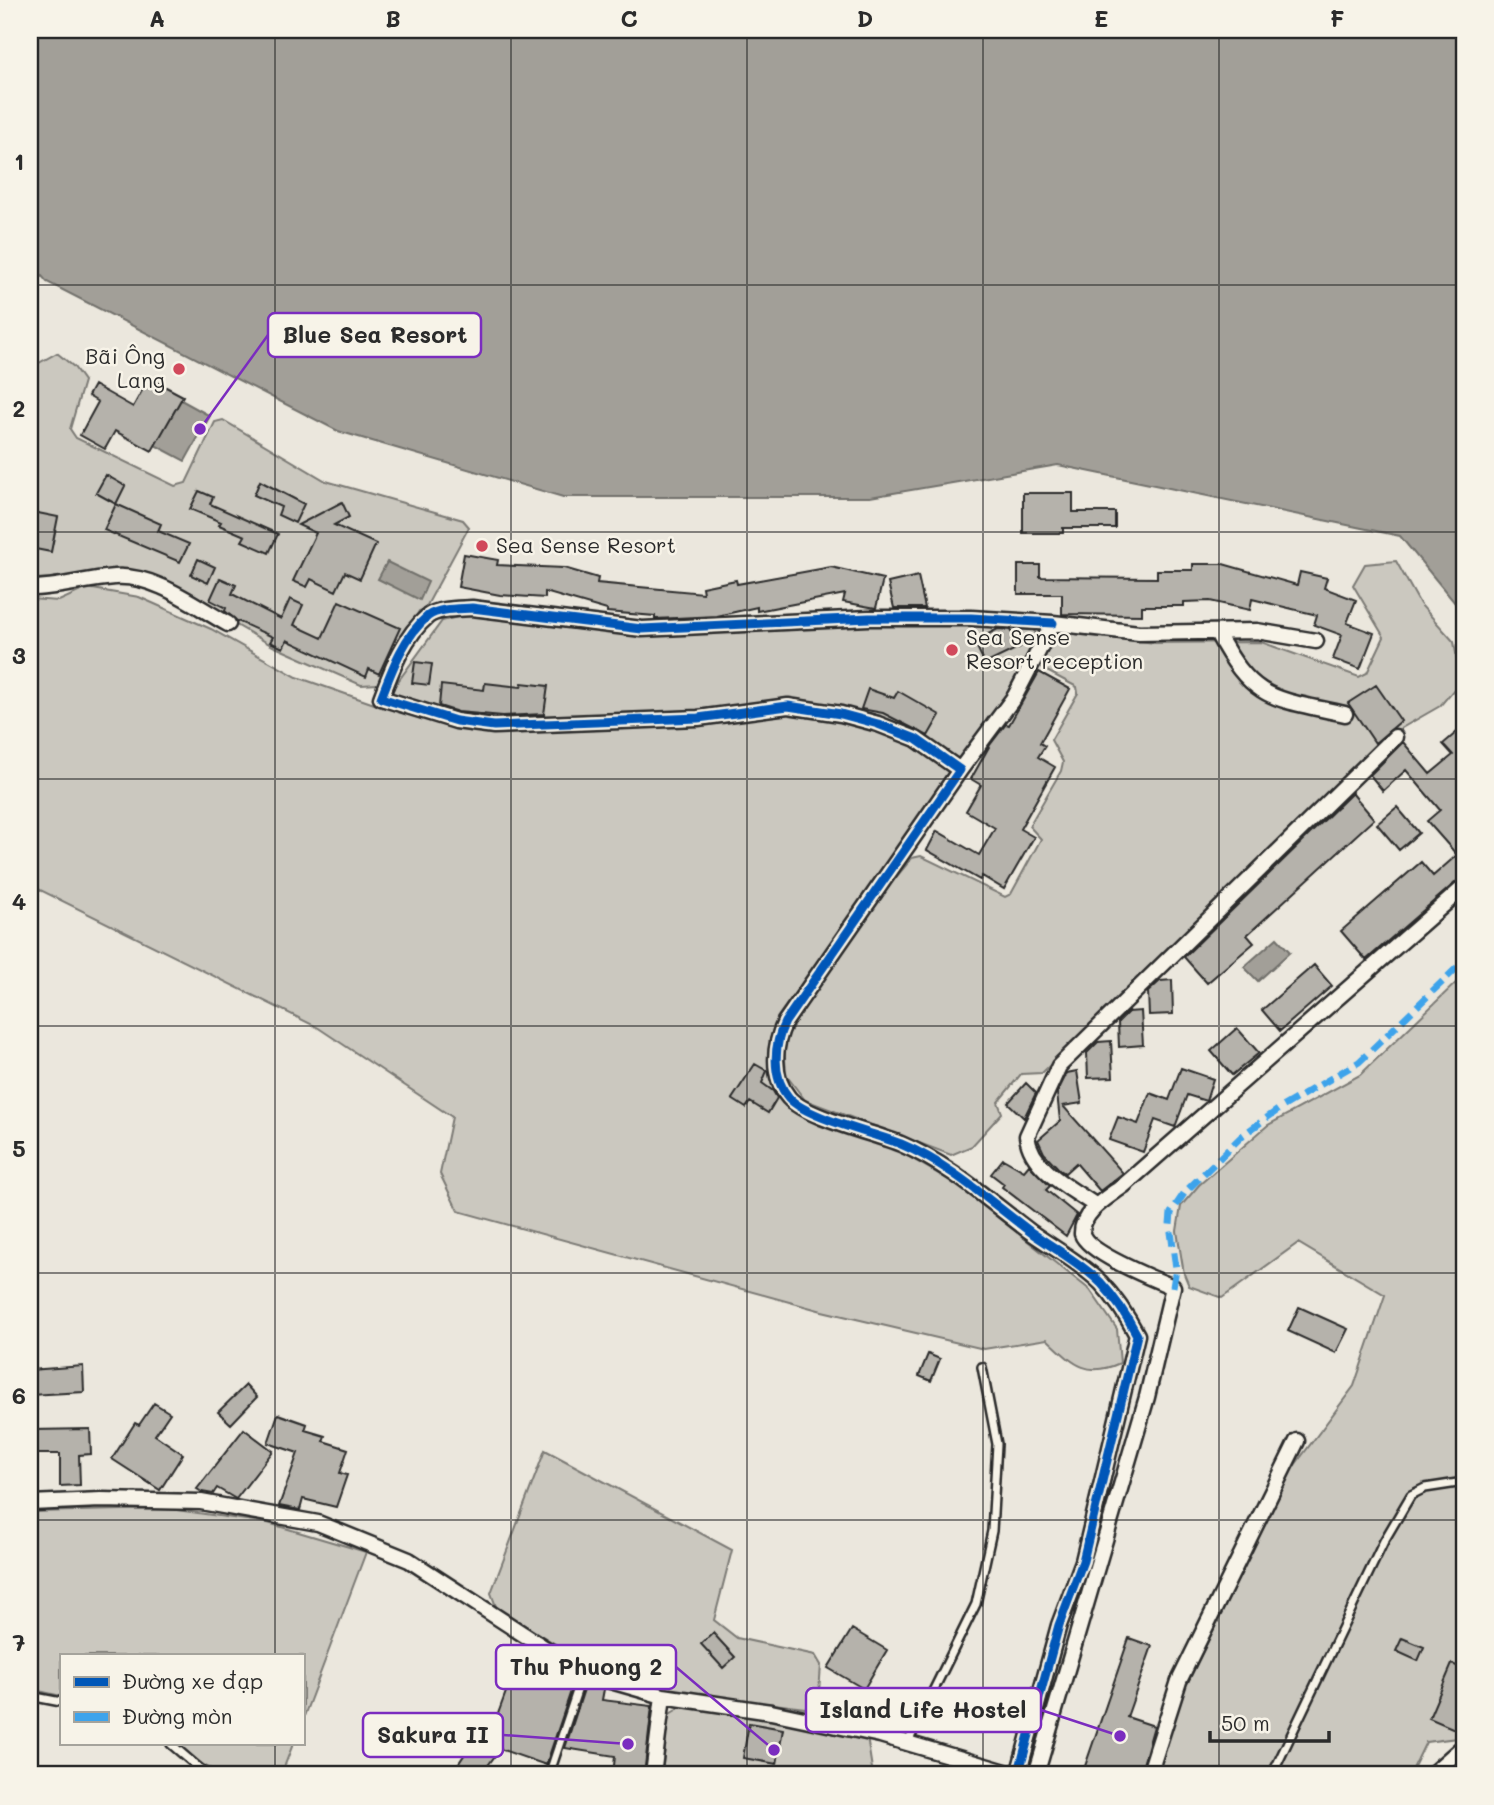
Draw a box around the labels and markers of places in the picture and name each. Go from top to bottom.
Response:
callout: Blue Sea Resort [268,313,481,357]
place label: Bãi Ông Lang [85,342,165,393]
marker: Bãi Ông Lang [171,361,187,377]
place label: Sea Sense Resort [496,531,676,558]
marker: Sea Sense Resort [474,538,490,554]
place label: Sea Sense Resort reception [966,623,1143,674]
marker: Sea Sense Resort reception [944,642,960,658]
callout: Thu Phuong 2 [496,1645,676,1689]
callout: Island Life Hostel [806,1688,1041,1732]
callout: Sakura II [363,1713,503,1757]

